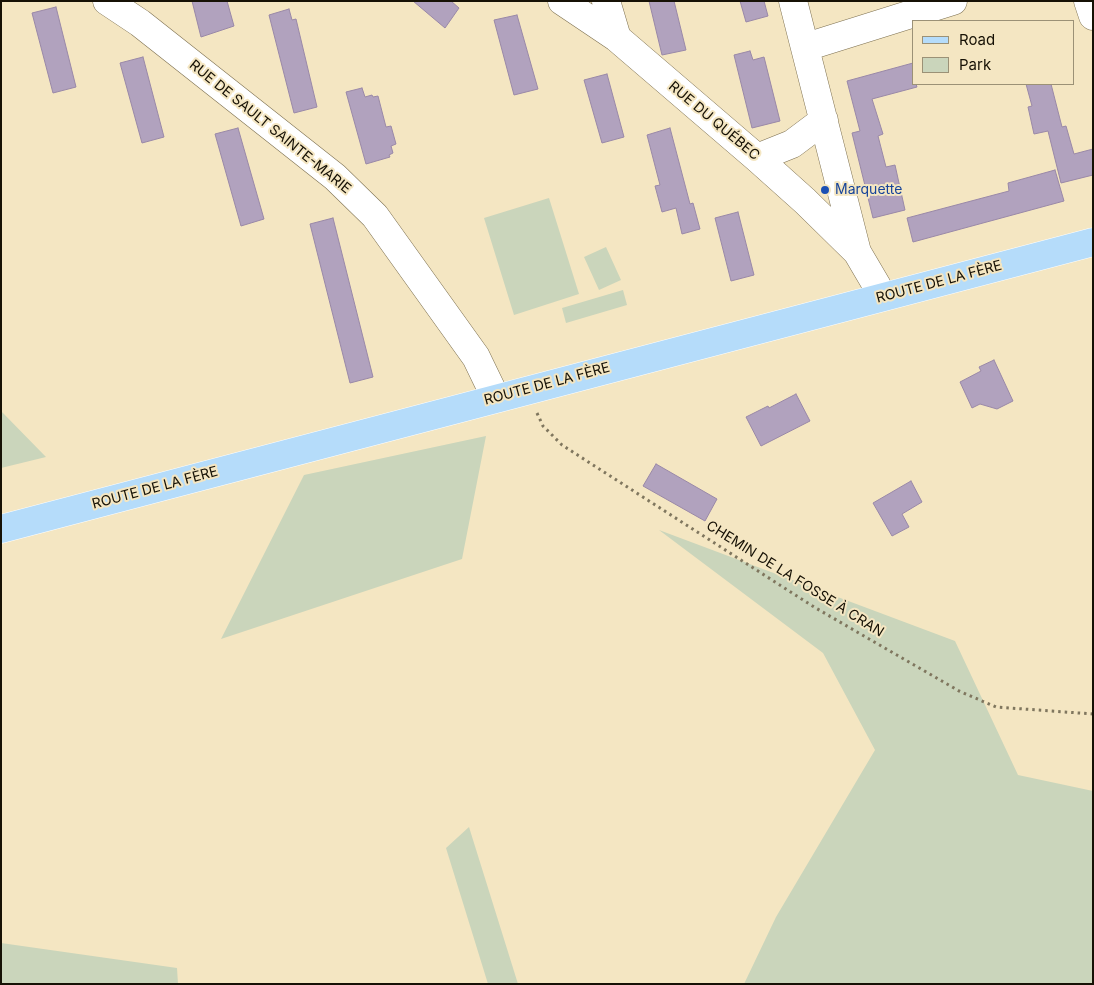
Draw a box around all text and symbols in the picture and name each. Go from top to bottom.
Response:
legend [912,20,1074,85]
text: Road [959,30,995,49]
text: Park [959,55,991,74]
street label: RUE DE SAULT SAINTE-MARIE [186,57,354,197]
street label: RUE DU QUÉBEC [665,78,763,164]
place label: Marquette [835,182,902,198]
marker: Marquette [819,184,831,196]
street label: ROUTE DE LA FÈRE [874,257,1004,307]
street label: ROUTE DE LA FÈRE [482,359,612,409]
street label: ROUTE DE LA FÈRE [90,463,220,513]
street label: CHEMIN DE LA FOSSE À CRAN [703,517,887,641]

